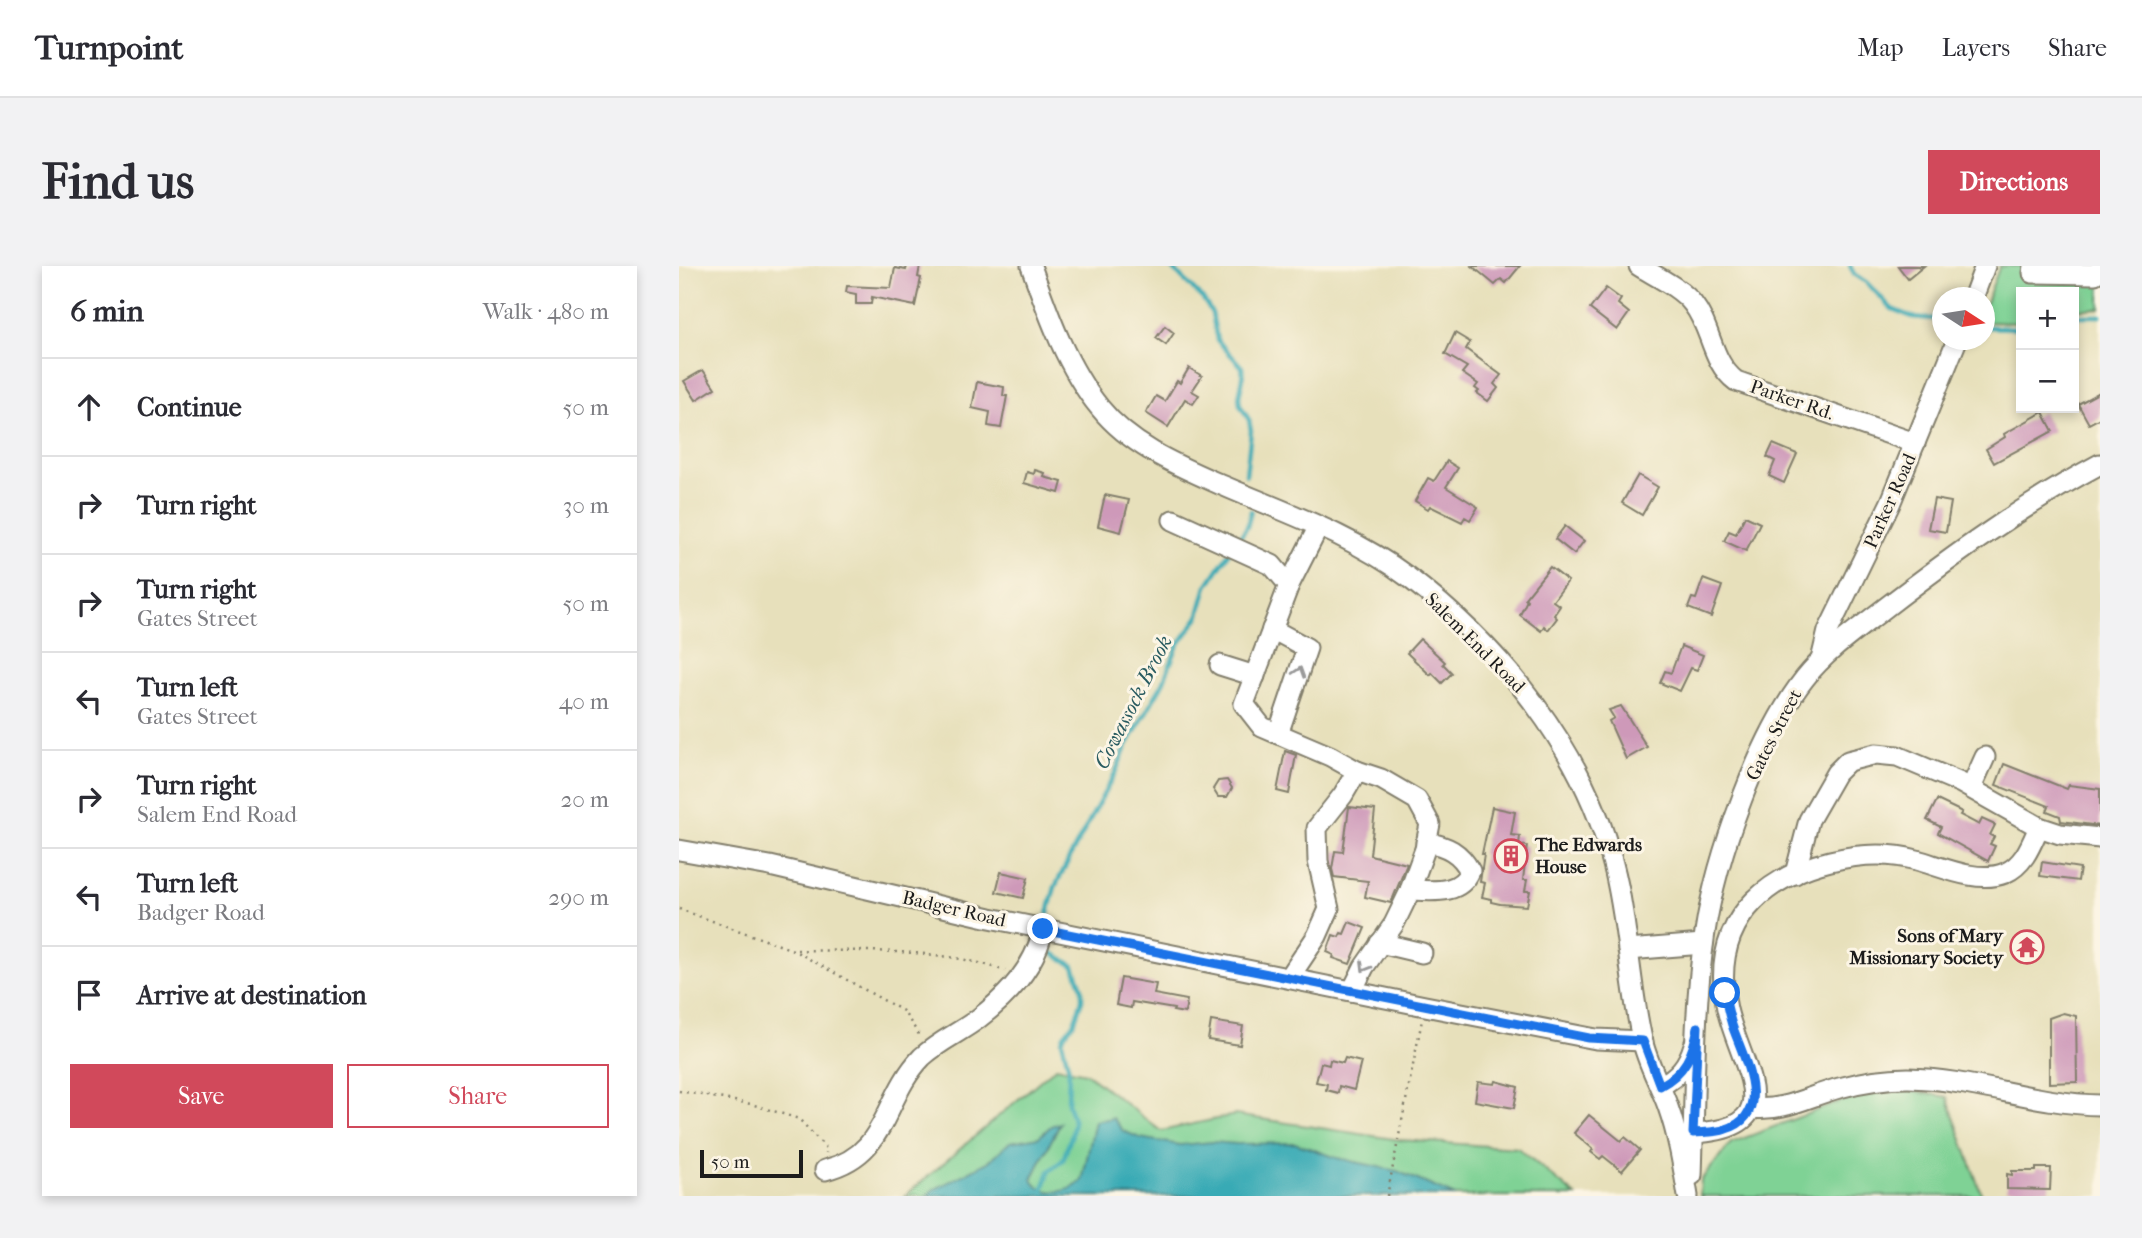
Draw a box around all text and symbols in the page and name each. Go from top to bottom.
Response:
text: Turnpoint [35,29,183,68]
text: Map [1858,34,1904,62]
text: Layers [1942,34,2010,62]
text: Share [2048,34,2107,62]
button: Directions [1928,150,2100,214]
text: Find us [42,153,194,211]
north arrow [1932,287,1995,350]
map controls [2016,287,2079,413]
button: + [2016,287,2079,350]
text: 6 min [70,294,144,329]
text: Walk · 480 m [483,298,609,325]
button: − [2016,350,2079,413]
street label: Parker Rd. [1747,375,1837,425]
icon: ahead [70,388,108,426]
text: Continue [137,392,242,423]
text: 50 m [562,394,609,421]
street label: Parker Road [1859,450,1921,552]
icon: right [70,486,108,524]
text: Turn right [137,490,257,521]
text: 30 m [563,492,609,519]
text: Turn right [137,574,257,605]
icon: right [70,584,108,622]
street label: Salem End Road [1420,588,1530,698]
text: 50 m [562,590,609,617]
text: Gates Street [137,605,258,632]
water label: Cowassock Brook [1089,631,1177,773]
one-way arrow [1291,666,1305,679]
text: Turn left [137,672,238,703]
icon: left [70,682,108,720]
street label: Gates Street [1742,685,1807,784]
text: 40 m [559,688,609,715]
text: Gates Street [137,703,258,730]
text: Turn right [137,770,257,801]
icon: right [70,780,108,818]
text: 20 m [560,786,609,813]
text: Salem End Road [137,801,297,828]
place label: The Edwards House [1534,834,1642,878]
building icon: The Edwards House [1492,837,1530,875]
text: Turn left [137,868,238,899]
icon: left [70,878,108,916]
text: 290 m [548,884,609,911]
street label: Badger Road [900,886,1009,932]
text: Badger Road [137,899,265,926]
route end [1027,913,1058,944]
place label: Sons of Mary Missionary Society [1848,925,2004,969]
temple icon: Sons of Mary Missionary Society [2008,928,2046,966]
one-way arrow [1361,959,1374,972]
icon: arrive [70,976,108,1014]
route start [1709,977,1740,1008]
text: Arrive at destination [137,980,367,1011]
button: Save [70,1064,333,1128]
button: Share [347,1064,609,1128]
scale bar [700,1147,803,1179]
text: 50 m [711,1151,750,1173]

